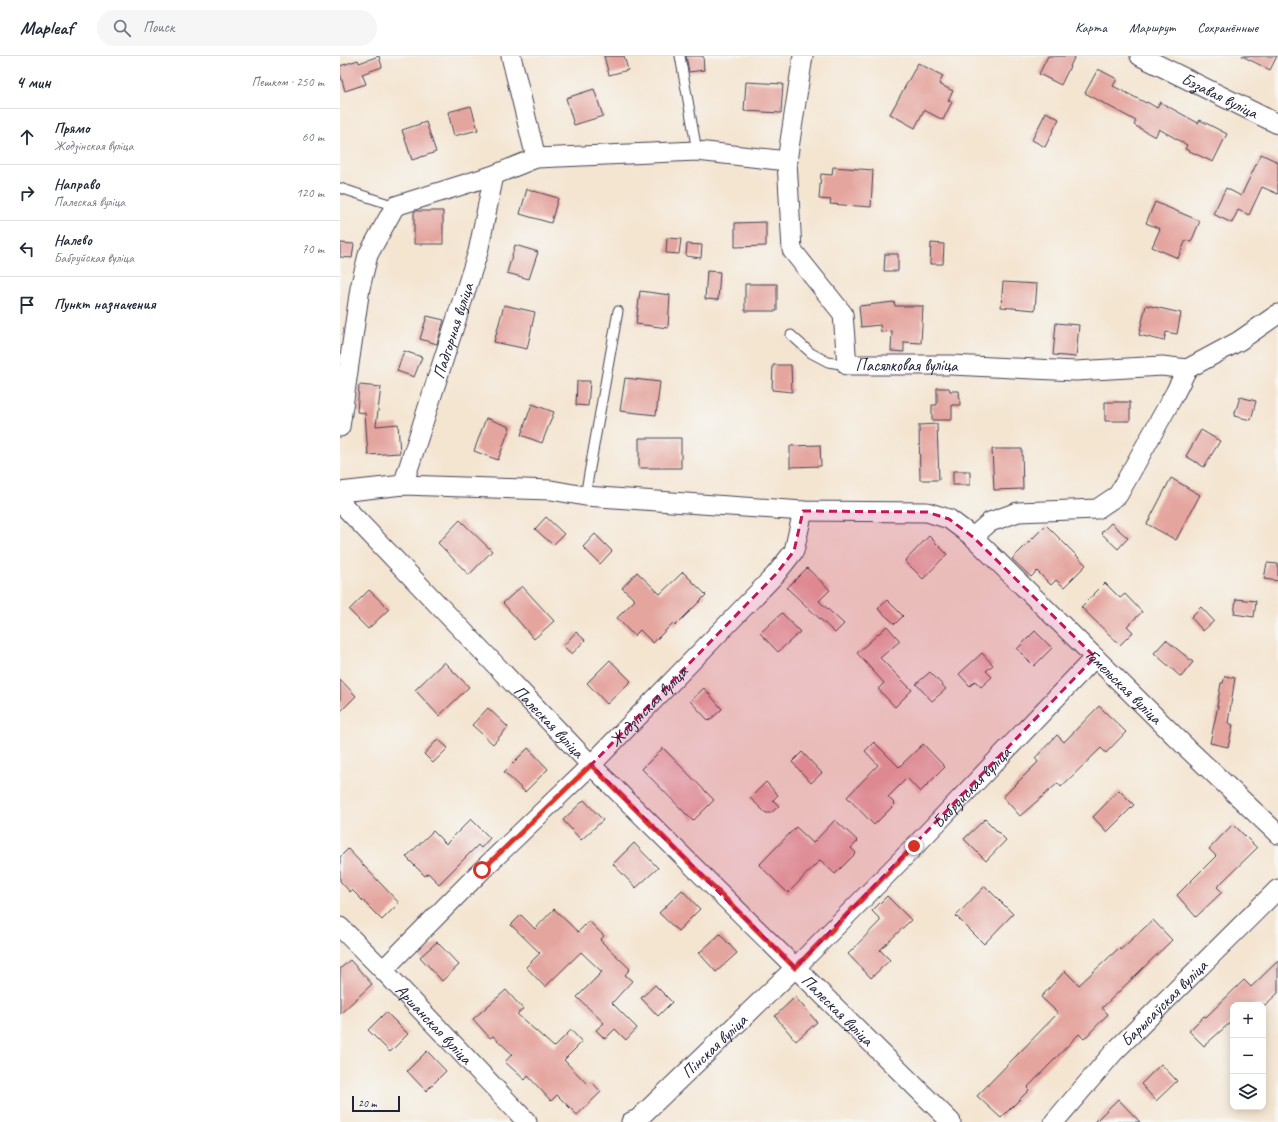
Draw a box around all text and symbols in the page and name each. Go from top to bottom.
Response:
search box [97,10,377,46]
text: Mapleaf [20,16,73,40]
icon: search [111,17,133,39]
text: Поиск [143,18,175,37]
text: Карта [1075,19,1107,36]
text: Маршрут [1129,19,1175,36]
text: Сохранённые [1197,19,1258,36]
street label: Бэзавая вуліца [1178,68,1263,124]
text: 4 мин [16,72,51,93]
text: Пешком · 250 m [251,74,324,90]
text: Прямо [54,119,90,138]
icon: ahead [16,126,38,148]
text: 60 m [302,129,324,145]
text: Жодзінская вуліца [54,138,133,154]
text: Направо [54,175,100,194]
icon: right [16,182,38,204]
text: 120 m [296,185,324,201]
text: Палеская вуліца [54,194,125,210]
text: Налево [54,231,92,250]
icon: left [16,238,38,260]
text: 70 m [302,241,324,257]
text: Бабруйская вуліца [54,250,134,266]
street label: Падгорная вуліца [428,279,479,381]
icon: arrive [16,294,38,316]
text: Пункт назначения [54,295,156,314]
street label: Пасялковая вуліца [856,355,960,376]
street label: Гомельская вуліца [1082,645,1167,730]
street label: Жодзінская вуліца [605,661,693,751]
street label: Палеская вуліца [509,681,590,764]
street label: Бабруйская вуліца [928,741,1016,832]
route end [905,837,923,855]
route start [473,861,491,879]
street label: Барысаўская вуліца [1116,954,1213,1051]
street label: Палеская вуліца [797,970,879,1051]
street label: Аршанская вуліца [391,980,478,1070]
map controls [1230,1002,1266,1110]
button: + [1230,1002,1266,1038]
street label: Пінская вуліца [677,1009,753,1083]
button: − [1230,1038,1266,1074]
button: layers [1230,1074,1266,1110]
scale bar [352,1094,400,1113]
text: 20 m [358,1096,377,1110]

